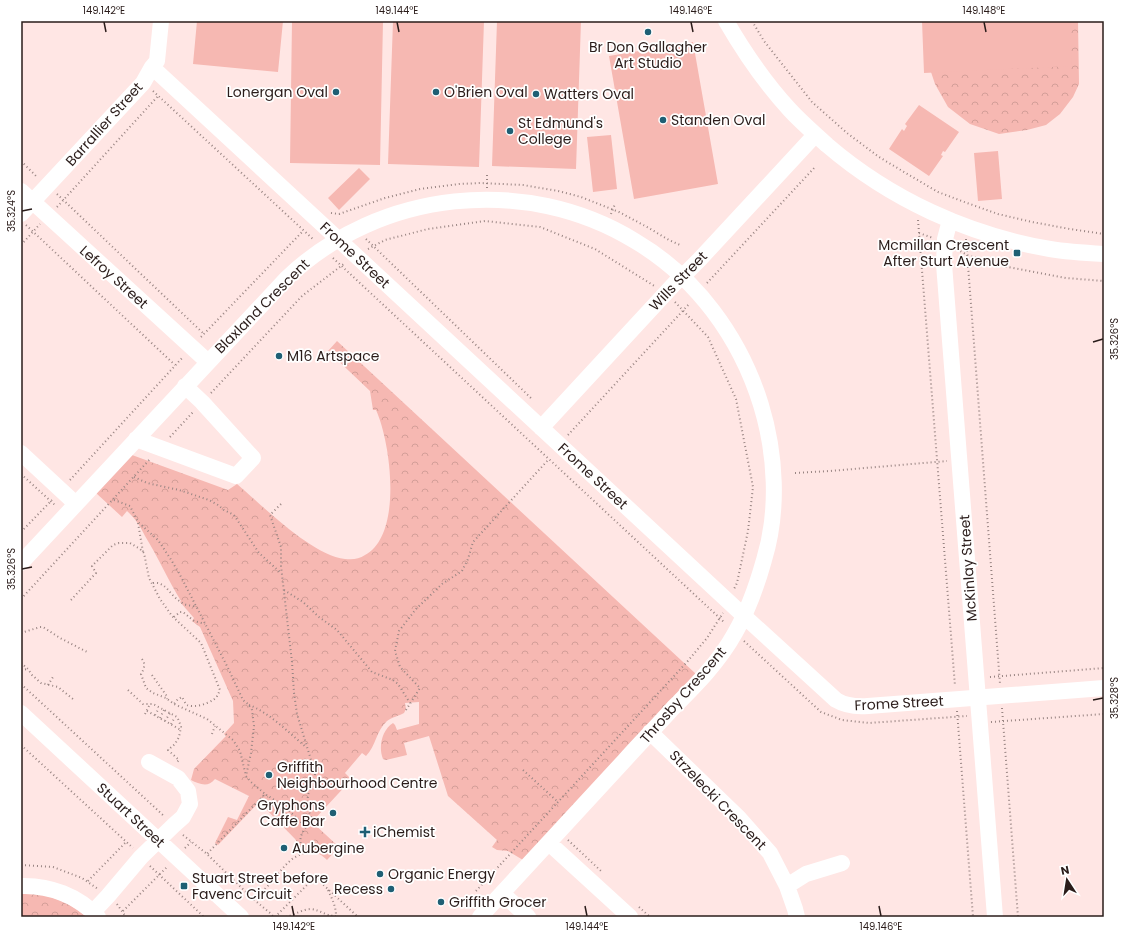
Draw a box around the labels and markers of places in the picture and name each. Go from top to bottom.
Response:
marker: Br Don Gallagher Art Studio [643,27,653,37]
place label: Br Don Gallagher Art Studio [589,37,707,73]
place label: Lonergan Oval [227,82,328,102]
place label: O'Brien Oval [444,82,528,102]
place label: Watters Oval [544,84,634,104]
marker: Lonergan Oval [331,87,341,97]
marker: O'Brien Oval [431,87,441,97]
marker: Watters Oval [531,89,541,99]
place label: Standen Oval [671,110,765,130]
place label: St Edmund's College [518,113,603,149]
marker: Standen Oval [658,115,668,125]
marker: St Edmund's College [505,126,515,136]
place label: Mcmillan Crescent After Sturt Avenue [878,235,1009,271]
marker: Mcmillan Crescent After Sturt Avenue [1012,248,1022,258]
place label: M16 Artspace [287,346,380,366]
marker: M16 Artspace [274,351,284,361]
place label: Griffith Neighbourhood Centre [277,757,438,793]
marker: Griffith Neighbourhood Centre [264,770,274,780]
place label: Gryphons Caffe Bar [257,795,325,831]
marker: Gryphons Caffe Bar [328,808,338,818]
place label: iChemist [373,822,435,842]
marker: iChemist [360,827,370,837]
place label: Aubergine [292,838,365,858]
marker: Aubergine [279,843,289,853]
place label: Organic Energy [388,864,495,884]
place label: Stuart Street before Favenc Circuit [192,868,328,904]
marker: Organic Energy [375,869,385,879]
place label: Recess [334,879,383,899]
marker: Stuart Street before Favenc Circuit [179,881,189,891]
marker: Recess [386,884,396,894]
place label: Griffith Grocer [449,892,546,912]
marker: Griffith Grocer [436,897,446,907]

